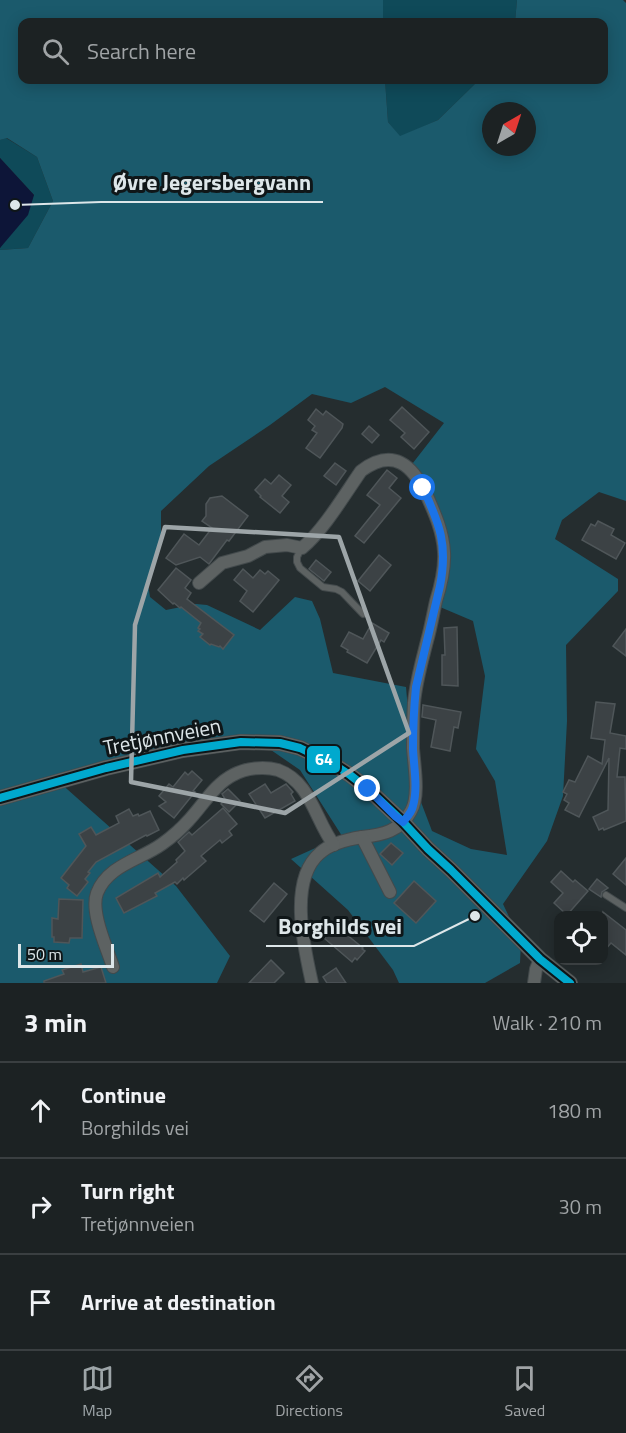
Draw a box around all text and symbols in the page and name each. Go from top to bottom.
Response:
search box [18,18,608,84]
text: Search here [87,34,196,68]
icon: search [39,35,72,68]
north arrow [482,102,536,156]
callout: Øvre Jegersbergvann [101,162,323,202]
text: Øvre Jegersbergvann [113,165,311,199]
route start [409,474,435,500]
street label: Tretjønnveien [100,709,224,763]
line badge: 64 [306,745,341,774]
text: 64 [315,747,333,771]
route end [354,775,380,801]
callout: Borghilds vei [266,906,414,946]
text: Borghilds vei [278,909,402,943]
map controls [554,911,608,965]
button: locate [554,911,608,965]
scale bar [18,941,114,968]
text: 50 m [27,942,62,966]
text: 3 min [24,1003,87,1042]
text: Walk · 210 m [493,1007,602,1038]
text: Continue [81,1078,166,1112]
icon: ahead [24,1094,57,1127]
text: 180 m [547,1095,602,1126]
text: Borghilds vei [81,1112,189,1143]
text: Turn right [81,1174,175,1208]
icon: right [24,1190,57,1223]
text: 30 m [558,1191,602,1222]
text: Tretjønnveien [81,1208,195,1239]
text: Arrive at destination [81,1285,276,1319]
icon: arrive [24,1286,57,1319]
tab: Map [81,1362,114,1422]
tab: Directions [275,1362,343,1422]
tab: Saved [505,1362,545,1422]

